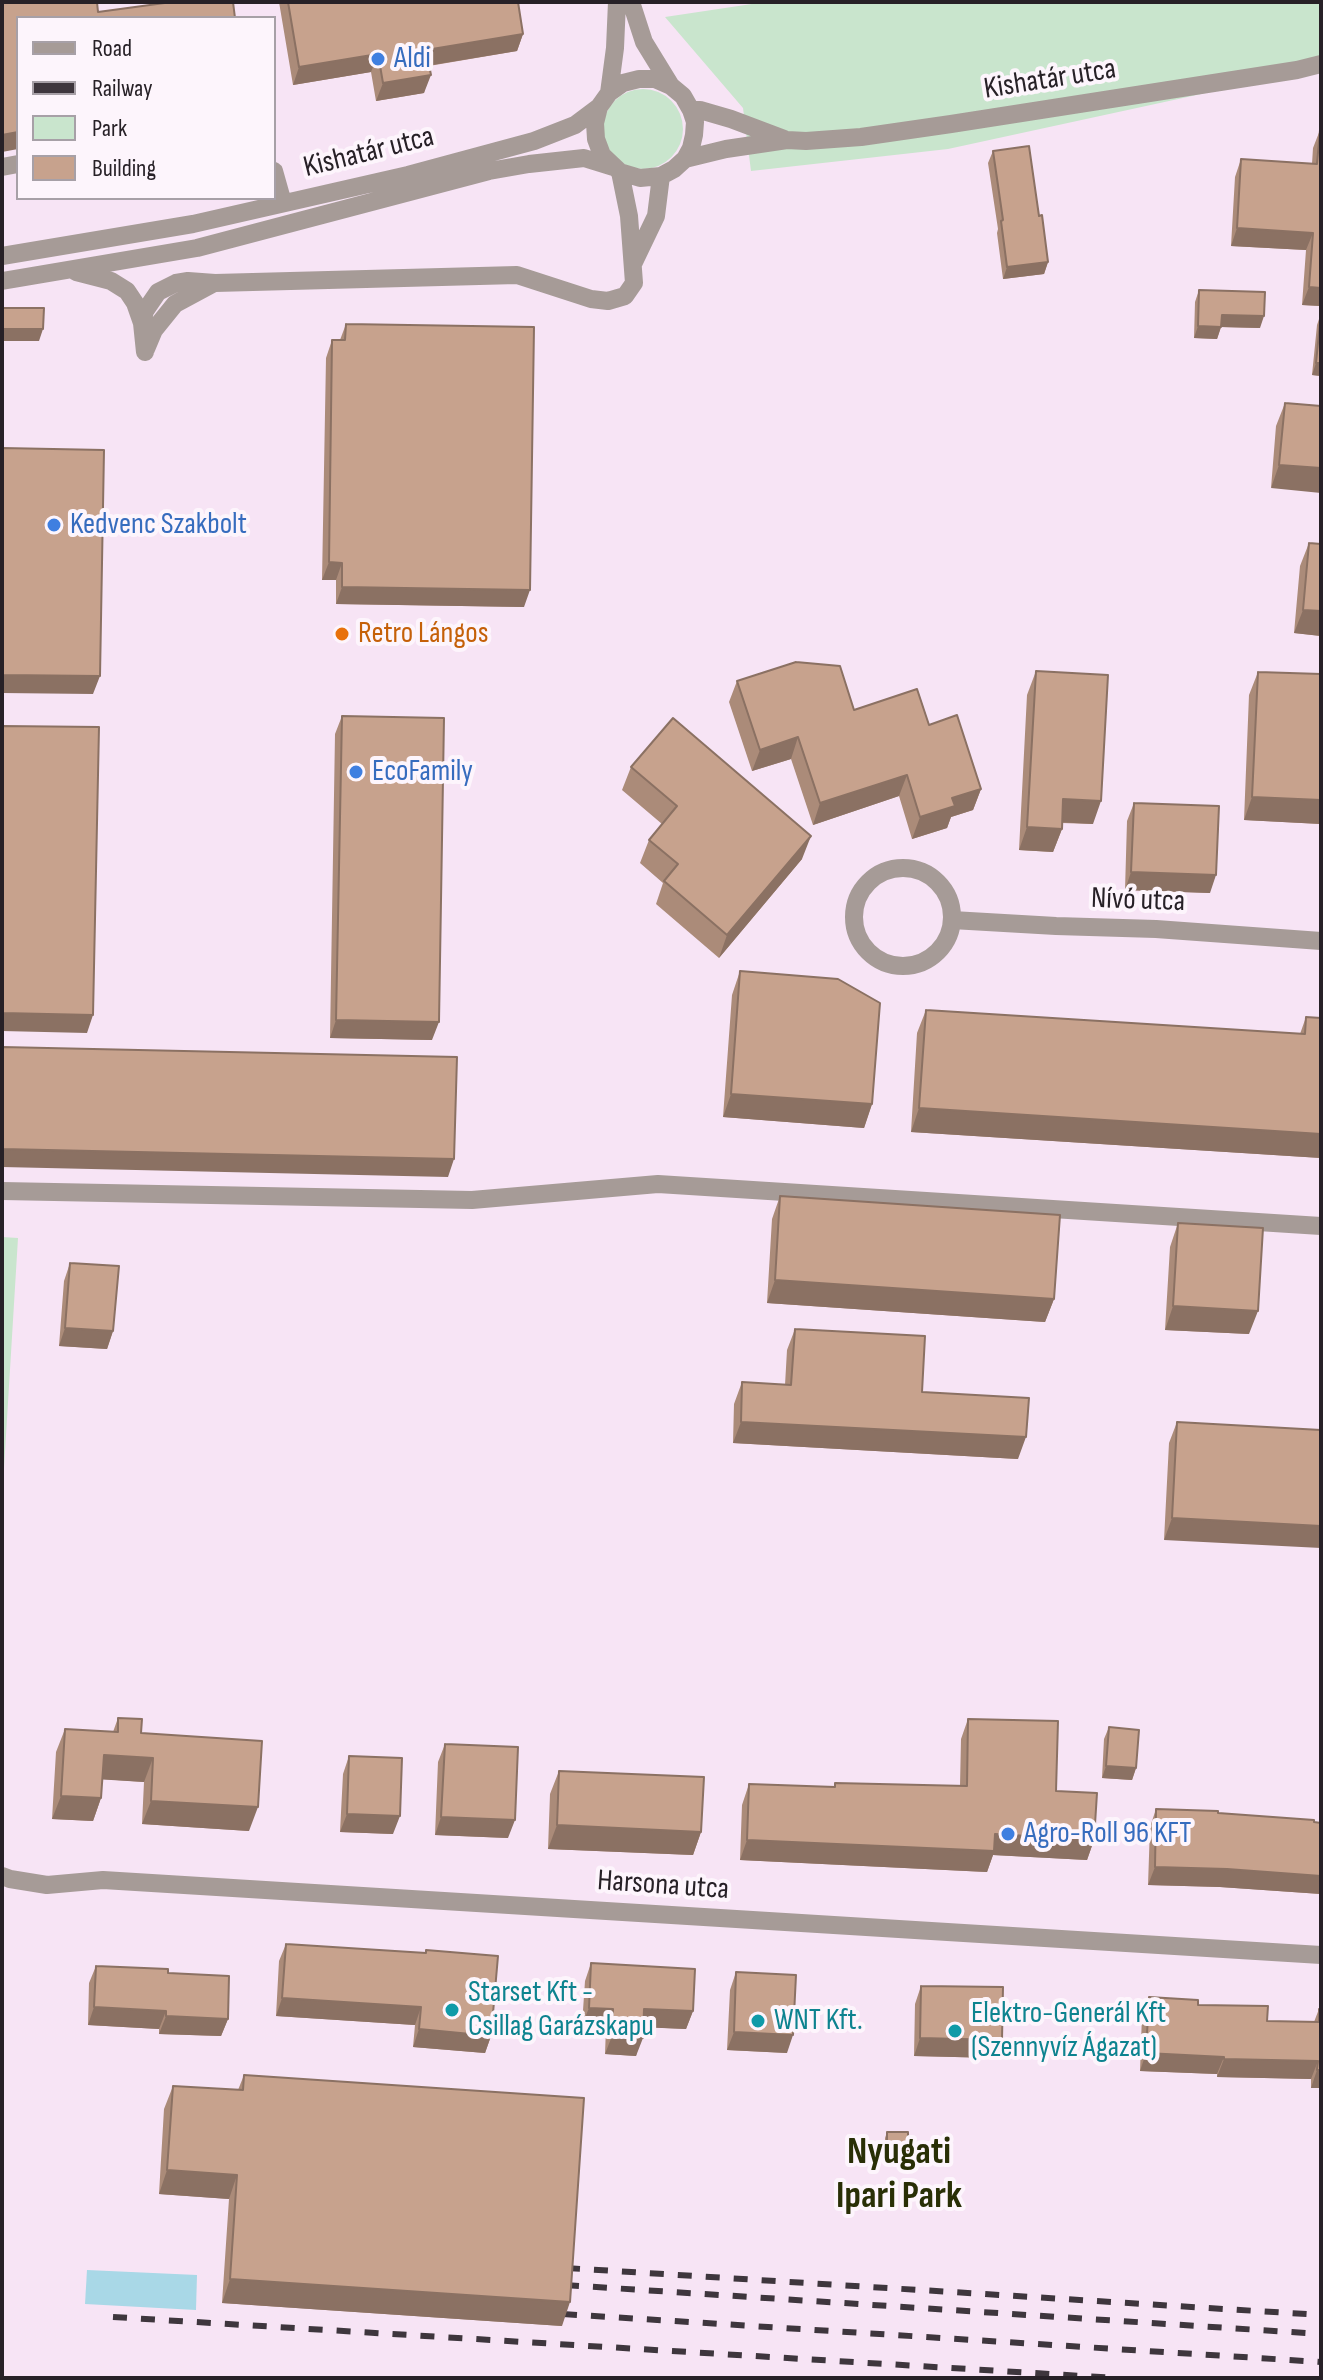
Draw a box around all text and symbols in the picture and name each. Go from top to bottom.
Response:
legend [16,16,276,200]
text: Road [92,34,132,63]
place label: Aldi [394,41,431,77]
marker: Aldi [369,50,387,68]
street label: Kishatár utca [982,52,1118,108]
text: Railway [92,74,152,103]
text: Park [92,114,127,143]
street label: Kishatár utca [300,119,438,187]
text: Building [92,154,156,183]
place label: Kedvenc Szakbolt [70,507,247,543]
marker: Kedvenc Szakbolt [45,516,63,534]
place label: Retro Lángos [358,616,489,652]
marker: Retro Lángos [333,625,351,643]
place label: EcoFamily [372,754,473,790]
marker: EcoFamily [347,763,365,781]
street label: Nívó utca [1090,881,1186,921]
place label: Agro-Roll 96 KFT [1024,1816,1191,1852]
marker: Agro-Roll 96 KFT [999,1825,1017,1843]
street label: Harsona utca [596,1863,730,1909]
place label: Starset Kft - Csillag Garázskapu [468,1975,654,2046]
place label: Elektro-Generál Kft (Szennyvíz Ágazat) [971,1996,1166,2066]
marker: Starset Kft - Csillag Garázskapu [443,2001,461,2019]
place label: WNT Kft. [774,2003,863,2039]
marker: WNT Kft. [749,2012,767,2030]
marker: Elektro-Generál Kft (Szennyvíz Ágazat) [946,2022,964,2040]
district label: Nyugati Ipari Park [836,2130,962,2220]

